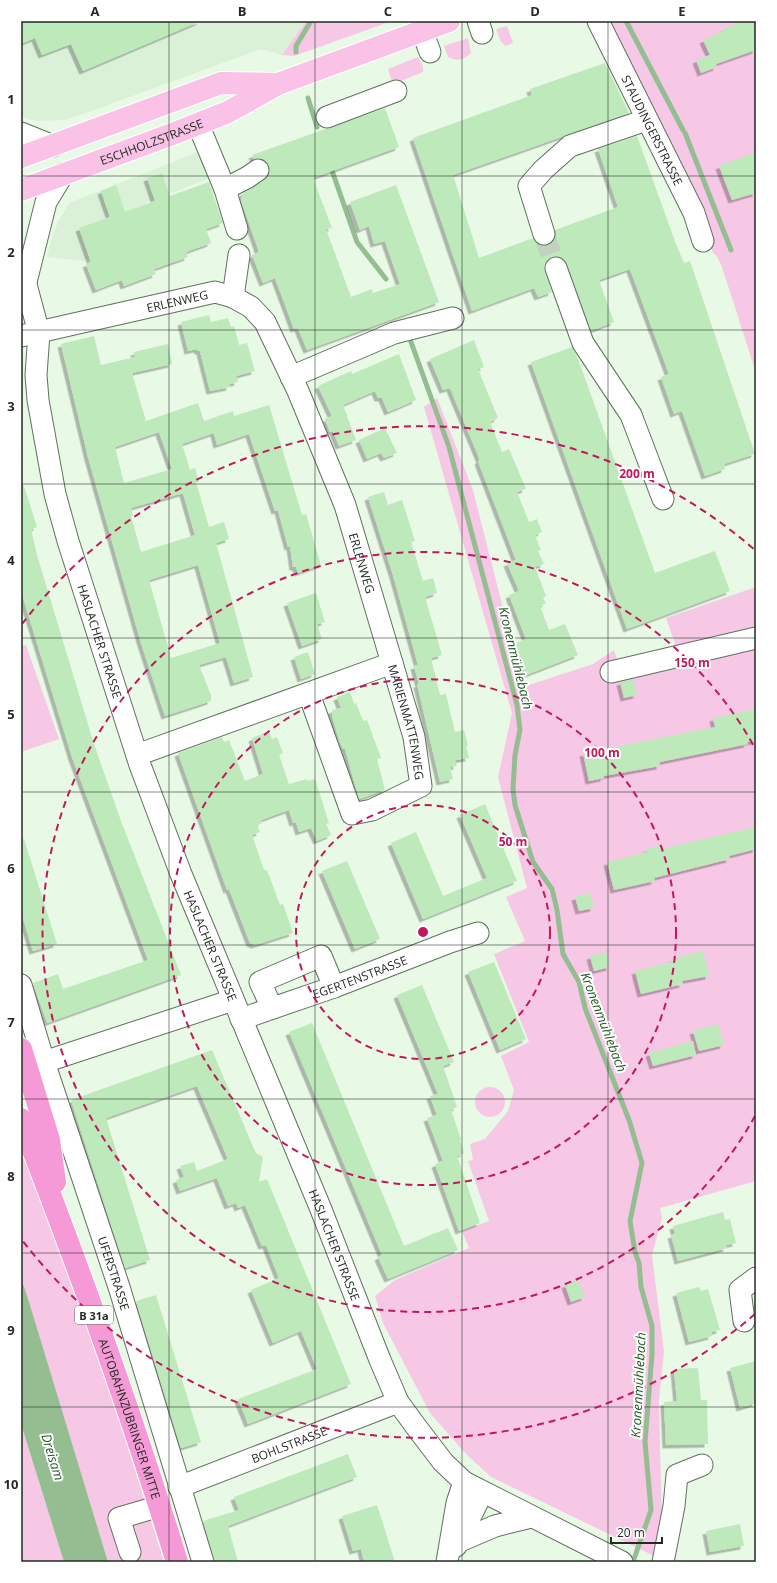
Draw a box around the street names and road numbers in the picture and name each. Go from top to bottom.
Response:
street label: STAUDINGERSTRASSE [618,72,687,188]
street label: ESCHHOLZSTRASSE [97,114,205,169]
street label: ERLENWEG [145,285,209,316]
street label: ERLENWEG [345,531,379,595]
street label: HASLACHER STRASSE [74,582,126,700]
street label: MARIENMATTENWEG [384,662,429,781]
street label: HASLACHER STRASSE [180,887,242,1003]
street label: EGERTENSTRASSE [310,951,409,1002]
street label: HASLACHER STRASSE [305,1186,364,1303]
street label: UFERSTRASSE [94,1234,134,1312]
road number: B 31a [75,1306,113,1324]
street label: AUTOBAHNZUBRINGER MITTE [95,1336,165,1501]
street label: BOHLSTRASSE [249,1422,330,1467]

